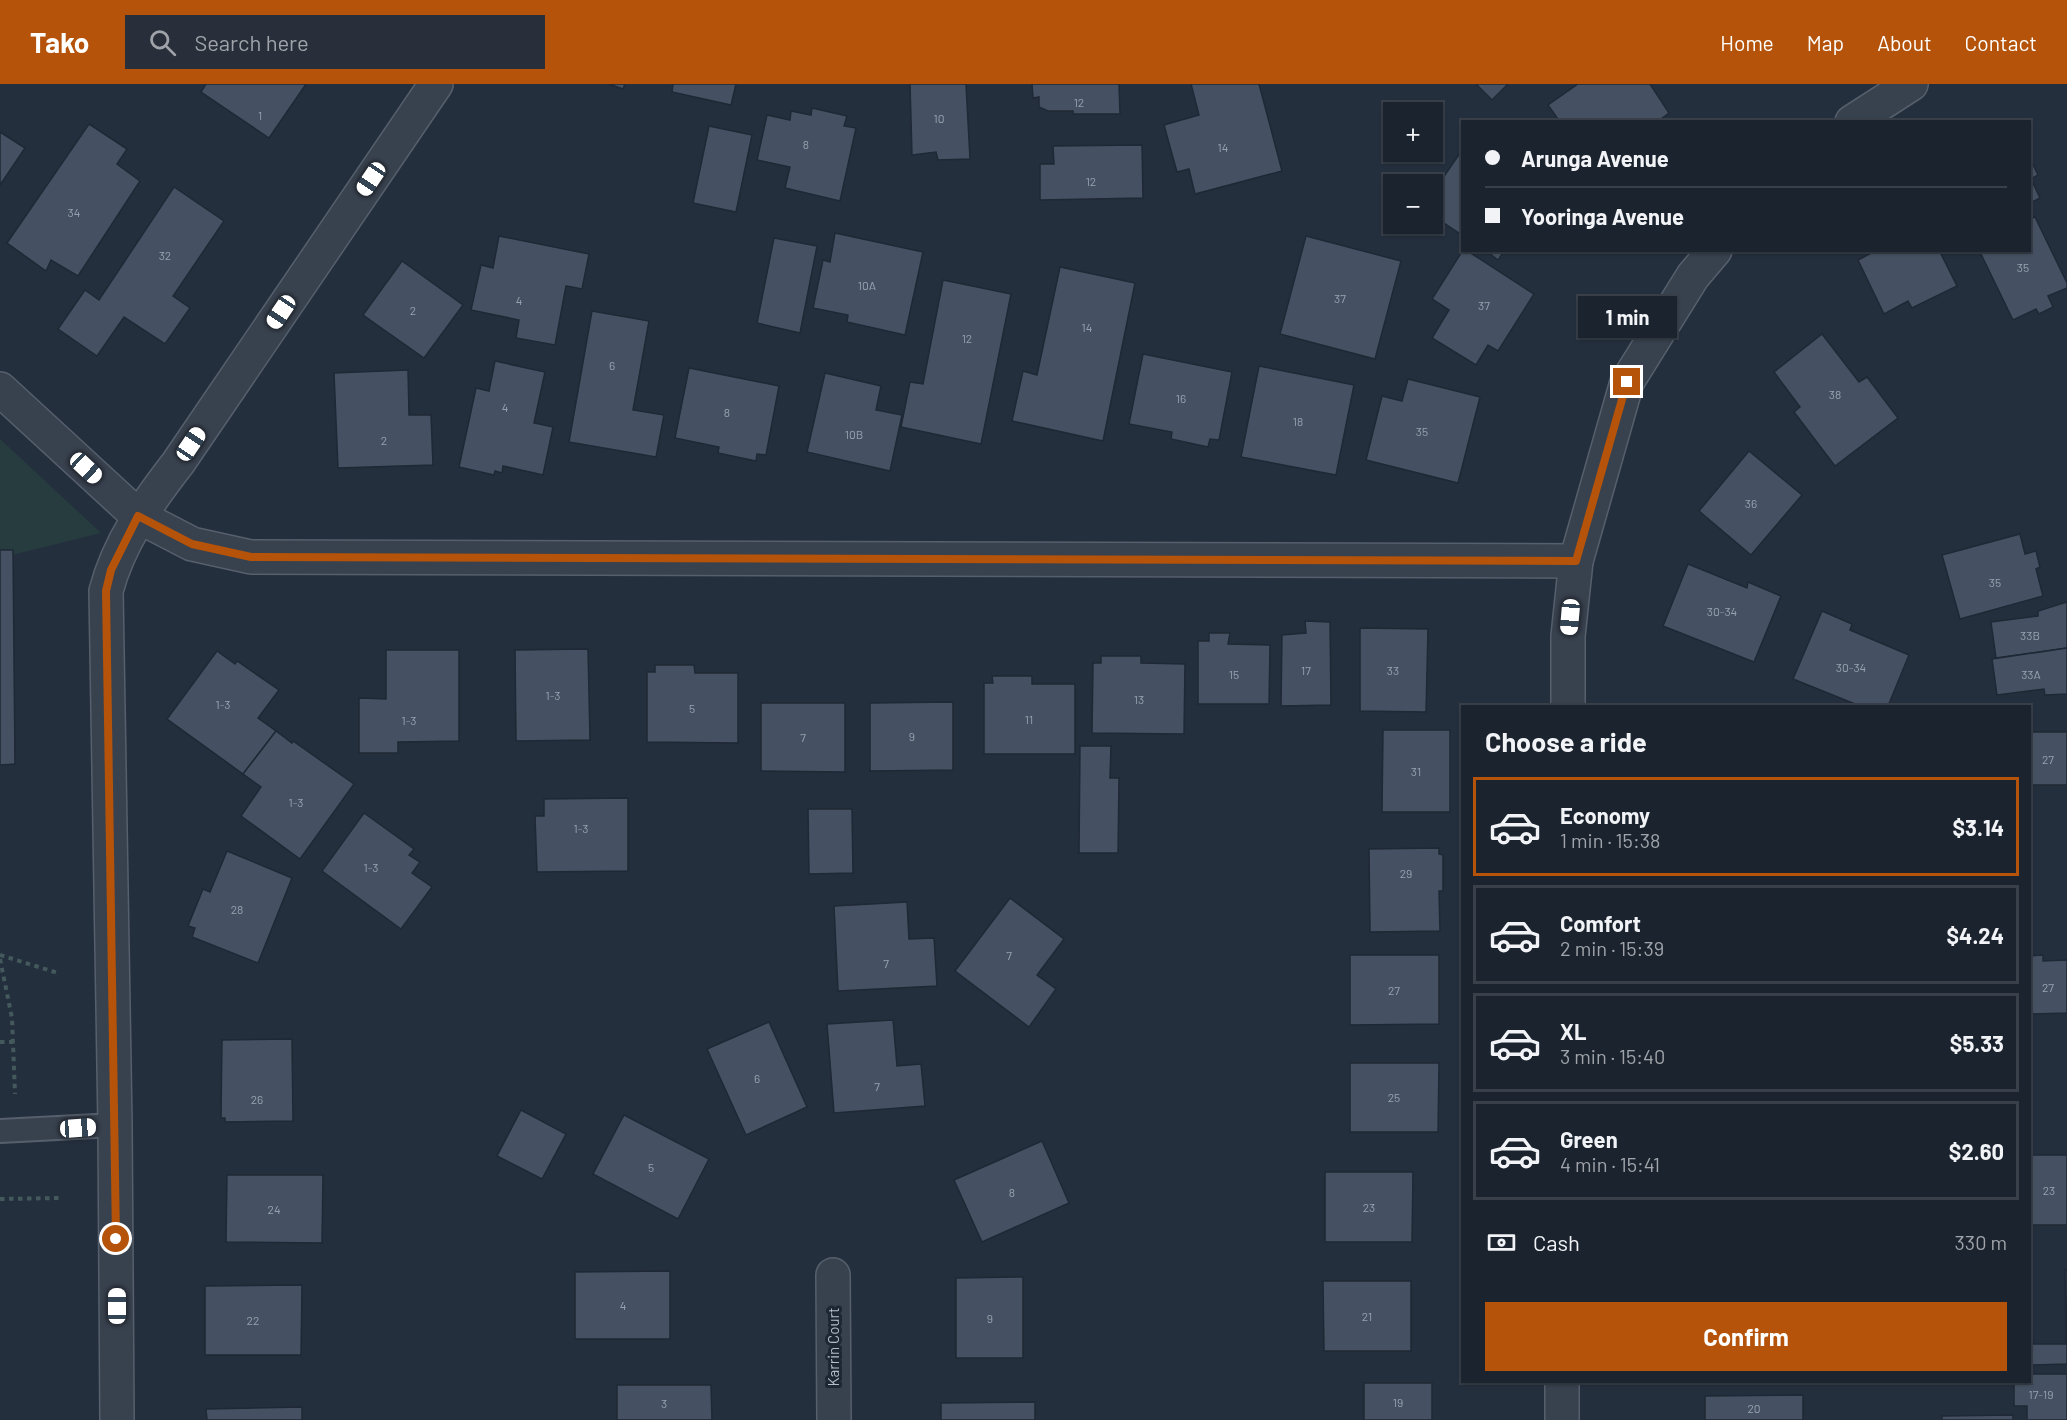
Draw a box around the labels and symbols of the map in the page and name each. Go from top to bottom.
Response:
house number: 12 [1074,95,1084,109]
house number: 1 [258,108,262,122]
house number: 10 [934,111,944,125]
house number: 8 [803,137,809,151]
house number: 14 [1218,140,1228,154]
car [353,159,389,199]
house number: 12 [1086,174,1096,188]
house number: 34 [68,205,80,219]
house number: 32 [159,248,171,262]
house number: 35 [2017,260,2029,274]
house number: 10A [858,278,876,292]
house number: 37 [1334,291,1346,305]
car [263,292,299,332]
house number: 4 [516,293,522,307]
callout: 1 min [1578,295,1676,337]
house number: 37 [1478,298,1490,312]
house number: 2 [410,303,416,317]
house number: 14 [1082,320,1092,334]
house number: 12 [962,331,972,345]
house number: 6 [609,358,615,372]
route end [1613,368,1640,395]
house number: 38 [1829,387,1841,401]
house number: 16 [1176,391,1186,405]
house number: 4 [502,400,508,414]
house number: 8 [724,405,730,419]
house number: 18 [1293,414,1303,428]
car [173,424,209,464]
house number: 35 [1416,424,1428,438]
house number: 10B [845,427,863,441]
house number: 2 [381,433,387,447]
car [67,449,105,487]
house number: 36 [1745,496,1757,510]
house number: 35 [1989,575,2001,589]
car [1559,598,1581,636]
house number: 30-34 [1707,604,1737,618]
house number: 33B [2020,628,2040,642]
house number: 30-34 [1836,660,1866,674]
house number: 17 [1301,663,1311,677]
house number: 33 [1387,663,1399,677]
house number: 15 [1229,667,1239,681]
house number: 33A [2021,667,2041,681]
house number: 1-3 [545,688,561,702]
house number: 13 [1134,692,1144,706]
house number: 1-3 [215,697,231,711]
house number: 5 [689,701,695,715]
house number: 11 [1025,712,1033,726]
house number: 1-3 [401,713,417,727]
house number: 9 [909,729,915,743]
house number: 7 [800,730,806,744]
house number: 27 [2042,752,2054,766]
house number: 31 [1411,764,1421,778]
house number: 1-3 [288,795,304,809]
house number: 1-3 [573,821,589,835]
house number: 1-3 [363,860,379,874]
house number: 29 [1400,866,1412,880]
house number: 28 [231,902,243,916]
house number: 7 [1006,948,1012,962]
house number: 7 [883,956,889,970]
house number: 27 [2042,980,2054,994]
house number: 27 [1388,983,1400,997]
house number: 6 [754,1071,760,1085]
house number: 7 [874,1079,880,1093]
house number: 25 [1388,1090,1400,1104]
house number: 26 [251,1092,263,1106]
car [59,1118,97,1138]
house number: 5 [648,1160,654,1174]
house number: 23 [2043,1183,2055,1197]
house number: 8 [1009,1185,1015,1199]
house number: 23 [1363,1200,1375,1214]
house number: 24 [267,1202,281,1216]
route start [102,1225,129,1252]
car [108,1288,126,1324]
house number: 4 [620,1298,626,1312]
street label: Karrin Court [824,1307,842,1387]
house number: 21 [1362,1309,1372,1323]
house number: 9 [987,1311,993,1325]
house number: 22 [247,1313,259,1327]
house number: 17-19 [2028,1387,2054,1401]
house number: 19 [1393,1395,1403,1409]
house number: 3 [661,1396,667,1410]
house number: 20 [1747,1401,1761,1415]

